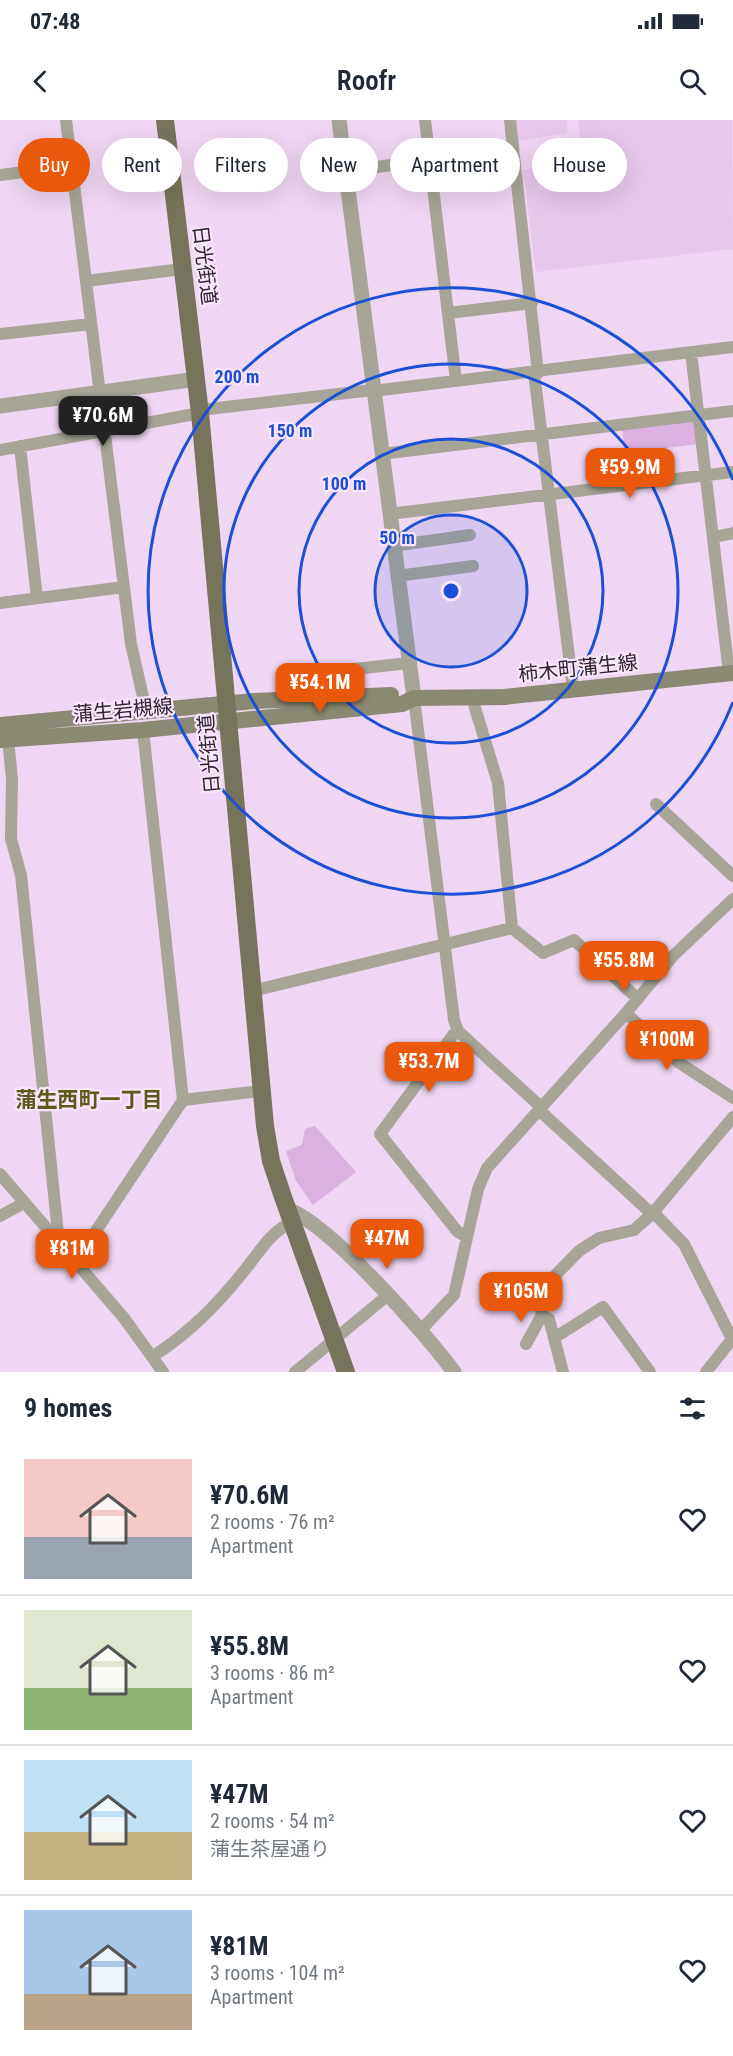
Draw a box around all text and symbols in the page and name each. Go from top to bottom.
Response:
text: 07:48 [30,9,81,34]
icon: back [24,65,57,98]
text: Roofr [337,65,396,97]
icon: search [676,65,709,98]
chip: Buy [18,138,90,192]
chip: Rent [102,138,182,192]
chip: Filters [194,138,288,192]
chip: New [300,138,378,192]
chip: Apartment [390,138,520,192]
chip: House [532,138,627,192]
street label: 日光街道 [188,224,222,306]
text: 200 m [215,366,259,387]
pin: ¥70.6M [54,396,152,447]
text: ¥70.6M [73,403,133,427]
text: 150 m [268,420,312,441]
pin: ¥59.9M [581,448,679,499]
text: ¥59.9M [600,455,660,479]
text: 100 m [322,473,366,494]
text: 50 m [379,527,415,548]
centre of rings [441,581,461,601]
street label: 柿木町蒲生線 [517,650,639,686]
pin: ¥54.1M [271,663,369,714]
text: ¥54.1M [290,670,350,694]
street label: 蒲生岩槻線 [72,694,174,726]
street label: 日光街道 [194,713,224,795]
pin: ¥55.8M [575,941,673,992]
text: ¥55.8M [594,948,654,972]
pin: ¥100M [625,1020,709,1071]
text: ¥100M [640,1027,695,1051]
pin: ¥53.7M [380,1042,478,1093]
text: ¥53.7M [399,1049,459,1073]
district label: 蒲生西町一丁目 [16,1088,163,1112]
pin: ¥47M [351,1219,423,1270]
text: ¥47M [365,1226,409,1250]
pin: ¥81M [36,1229,108,1280]
text: ¥81M [50,1236,94,1260]
pin: ¥105M [479,1272,563,1323]
text: ¥105M [494,1279,549,1303]
icon: filters [676,1392,709,1425]
text: 9 homes [24,1393,112,1423]
text: ¥70.6M [210,1480,289,1510]
icon: home [72,1483,144,1555]
icon: heart [676,1503,709,1536]
text: 2 rooms · 76 m² [210,1510,335,1534]
text: Apartment [210,1534,294,1558]
text: ¥55.8M [210,1631,289,1661]
icon: home [72,1634,144,1706]
icon: heart [676,1654,709,1687]
text: 3 rooms · 86 m² [210,1661,335,1685]
text: Apartment [210,1685,294,1709]
text: ¥47M [210,1779,268,1809]
icon: home [72,1784,144,1856]
icon: heart [676,1804,709,1837]
text: 2 rooms · 54 m² [210,1809,335,1833]
text: 蒲生茶屋通り [210,1837,330,1861]
text: ¥81M [210,1931,268,1961]
icon: home [72,1934,144,2006]
icon: heart [676,1954,709,1987]
text: 3 rooms · 104 m² [210,1961,345,1985]
text: Apartment [210,1985,294,2009]

